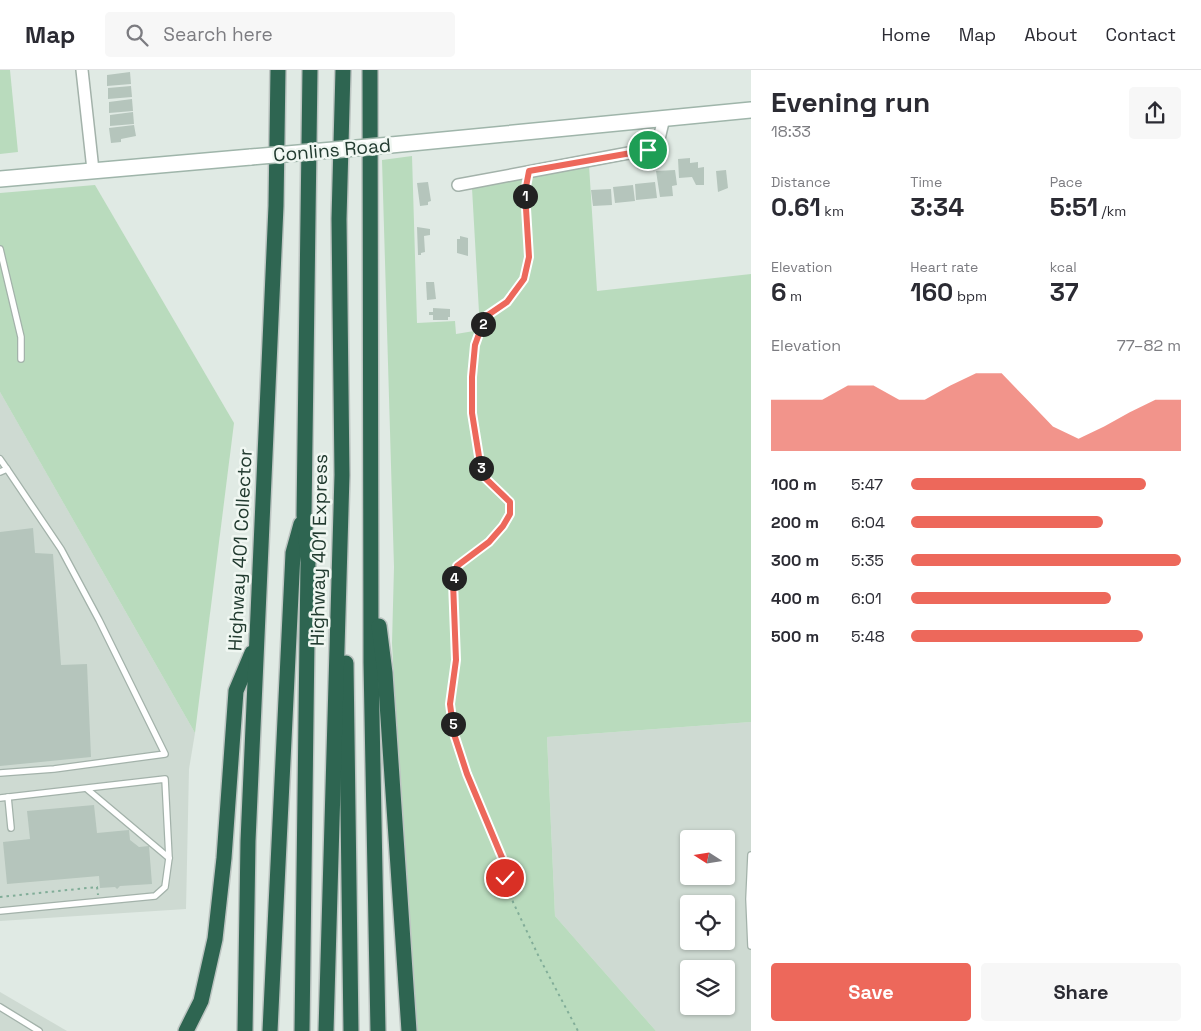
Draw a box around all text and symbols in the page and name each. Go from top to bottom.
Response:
search box [105,12,455,57]
text: Map [25,19,75,50]
icon: search [123,21,151,49]
text: Search here [163,22,273,47]
text: Home [882,23,931,46]
text: Map [959,23,996,46]
text: About [1024,23,1078,46]
text: Contact [1106,23,1176,46]
text: Evening run [771,84,930,120]
button: share [1129,87,1181,139]
text: 18:33 [771,121,811,142]
pin [627,129,669,171]
street label: Conlins Road [272,132,392,168]
icon: arrive [634,136,662,164]
text: Distance [771,173,831,191]
text: Time [910,173,942,191]
text: Pace [1050,173,1082,191]
pin: 1 [512,184,538,208]
text: 1 [522,187,529,205]
text: 0.61 [771,191,821,223]
text: 3:34 [910,191,964,223]
text: 5:51 [1050,191,1098,223]
text: km [821,202,844,220]
text: /km [1098,202,1126,220]
text: Elevation [771,258,832,276]
text: Heart rate [910,258,978,276]
text: kcal [1050,258,1077,276]
text: 6 [771,276,786,308]
text: 160 [910,276,953,308]
text: 37 [1050,276,1079,308]
text: m [786,287,802,305]
text: bpm [953,287,987,305]
pin: 2 [470,312,496,336]
text: 2 [479,315,488,333]
text: Elevation [771,335,841,356]
text: 77–82 m [1117,335,1181,356]
street label: Highway 401 Collector [222,448,258,652]
street label: Highway 401 Express [305,454,333,646]
pin: 3 [468,456,494,480]
text: 3 [477,459,486,477]
text: 100 m [771,474,817,495]
text: 5:47 [851,474,883,495]
text: 200 m [771,512,819,533]
text: 6:04 [851,512,885,533]
text: 300 m [771,550,819,571]
text: 5:35 [851,550,884,571]
pin: 4 [442,566,466,590]
text: 4 [450,569,459,587]
text: 400 m [771,588,820,609]
text: 6:01 [851,588,882,609]
text: 500 m [771,626,819,647]
text: 5:48 [851,626,885,647]
pin: 5 [440,712,466,736]
text: 5 [449,715,458,733]
north arrow [680,830,735,885]
map controls [680,830,735,1015]
pin [484,857,526,899]
icon: check [491,864,519,892]
button: locate [680,895,735,950]
button: layers [680,960,735,1015]
button: Save [771,963,971,1021]
button: Share [981,963,1181,1021]

